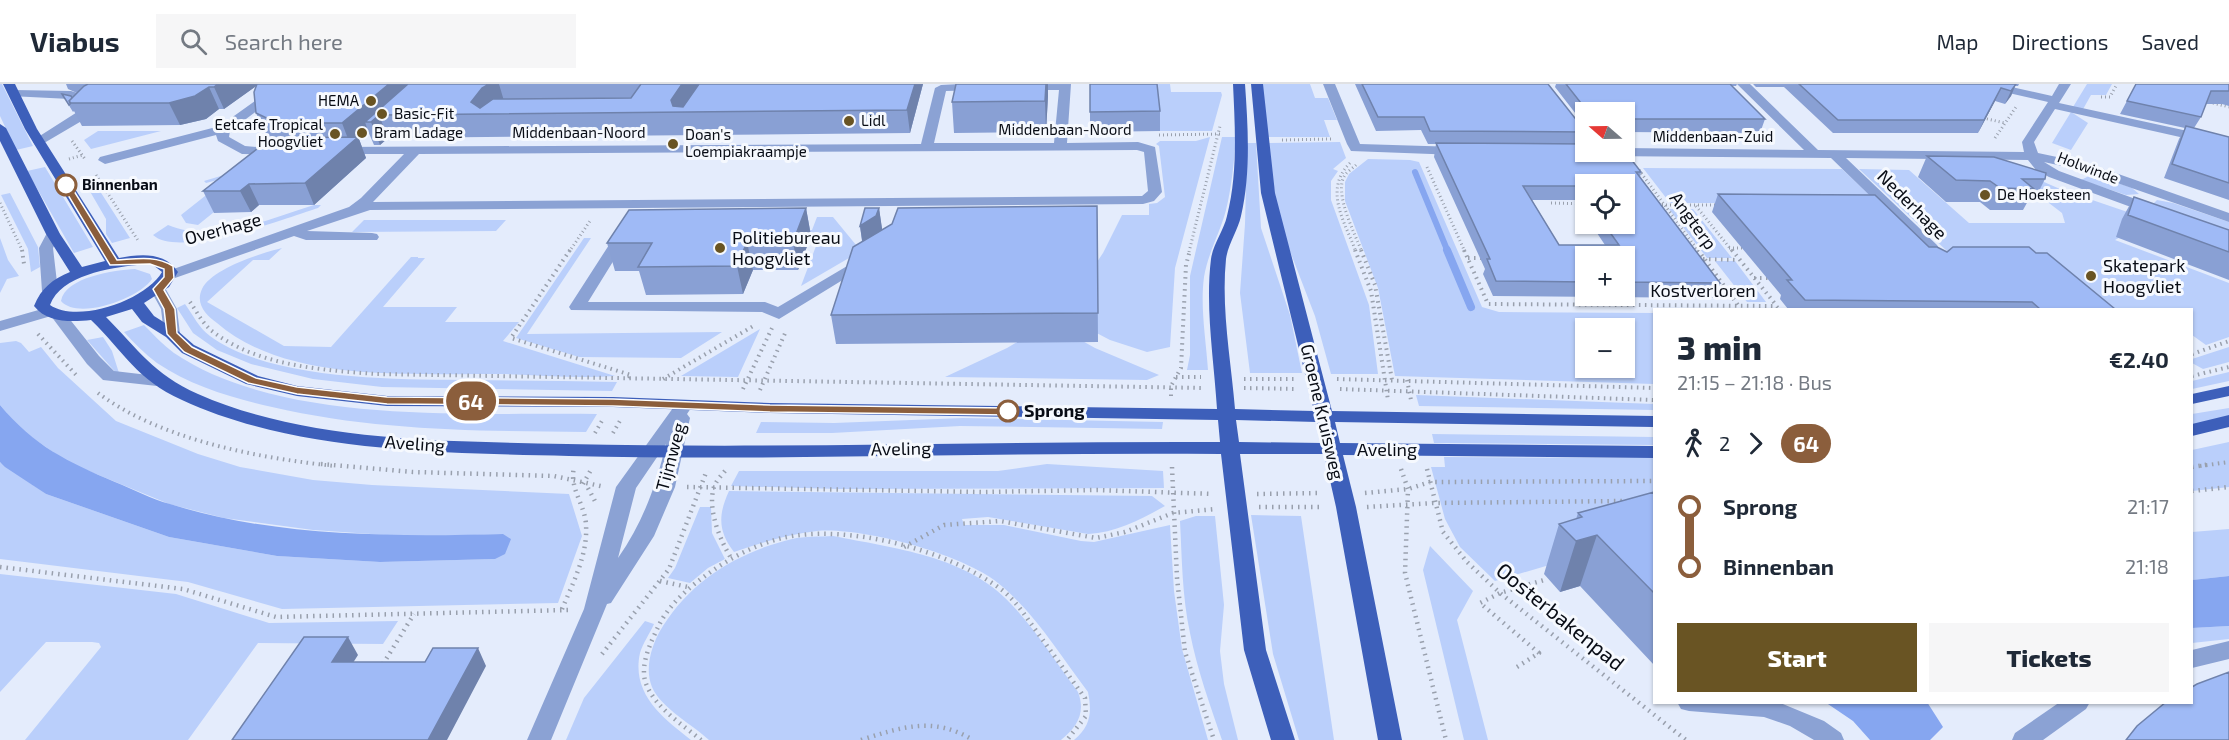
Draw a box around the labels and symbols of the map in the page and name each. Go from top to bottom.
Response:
place label: HEMA [318,91,360,109]
marker: HEMA [364,94,378,108]
north arrow [1575,102,1635,162]
place label: Basic-Fit [394,104,454,122]
marker: Basic-Fit [375,107,389,121]
place label: Lidl [861,111,886,129]
marker: Lidl [842,114,856,128]
place label: Eetcafe Tropical Hoogvliet [215,115,324,150]
street label: Middenbaan-Noord [998,120,1132,138]
place label: Bram Ladage [374,123,463,141]
street label: Middenbaan-Noord [512,123,646,141]
place label: Doan's Loempiakraampje [685,125,807,161]
marker: Bram Ladage [355,126,369,140]
marker: Eetcafe Tropical Hoogvliet [328,127,342,141]
street label: Middenbaan-Zuid [1653,127,1773,145]
marker: Doan's Loempiakraampje [666,137,680,151]
street label: Holwinde [2055,147,2122,187]
street label: Nederhage [1873,165,1952,244]
marker: Binnenban [55,174,77,196]
place label: Binnenban [82,175,158,193]
place label: De Hoeksteen [1997,185,2091,203]
street label: Angterp [1666,187,1722,254]
marker: De Hoeksteen [1978,188,1992,202]
street label: Overhage [182,207,263,249]
place label: Politiebureau Hoogvliet [732,226,841,269]
marker: Politiebureau Hoogvliet [713,241,727,255]
place label: Skatepark Hoogvliet [2103,254,2185,297]
marker: Skatepark Hoogvliet [2084,269,2098,283]
street label: Kostverloren [1650,279,1756,301]
street label: Groene Kruisweg [1297,342,1349,482]
line badge: 64 [444,382,498,420]
place label: Sprong [1024,399,1085,421]
marker: Sprong [997,400,1019,422]
street label: Tijmweg [650,420,690,493]
street label: Aveling [384,430,446,456]
street label: Aveling [871,436,931,460]
street label: Aveling [1357,438,1417,460]
street label: Oosterbakenpad [1492,557,1630,675]

